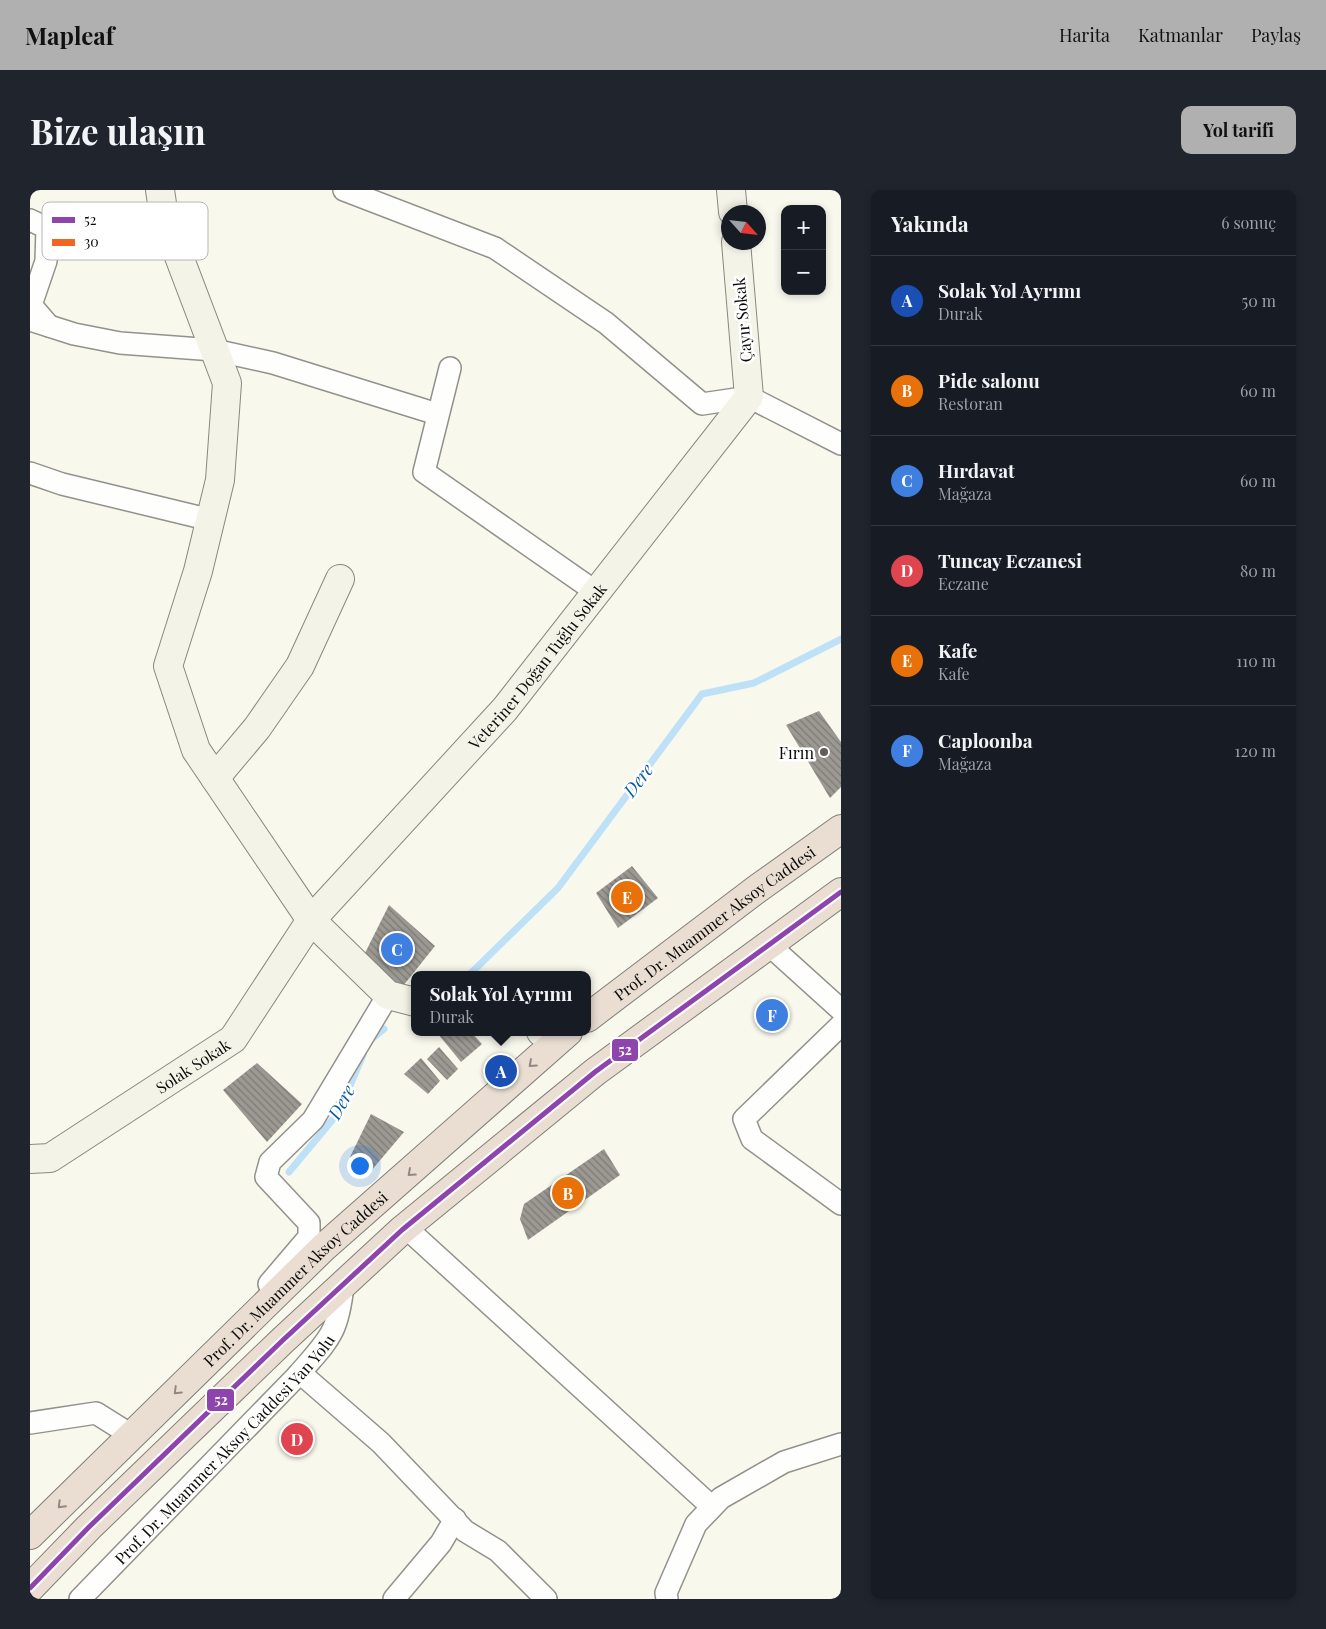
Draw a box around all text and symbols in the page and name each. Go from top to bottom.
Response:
text: Mapleaf [25,19,114,51]
text: Harita [1059,23,1110,47]
text: Katmanlar [1138,23,1223,47]
text: Paylaş [1251,23,1301,47]
button: Yol tarifi [1181,106,1296,154]
text: Bize ulaşın [30,107,206,154]
legend [42,202,208,260]
north arrow [721,205,766,250]
map controls [781,205,826,295]
button: + [781,205,826,250]
text: Yakında [891,209,969,237]
text: 52 [84,210,97,229]
text: 6 sonuç [1221,212,1276,233]
text: 30 [84,232,99,251]
button: − [781,250,826,295]
street label: Çayır Sokak [728,277,756,363]
text: Solak Yol Ayrımı [938,277,1081,303]
text: A [902,290,912,311]
text: 50 m [1242,290,1276,311]
text: Durak [938,303,983,324]
text: Pide salonu [938,367,1040,393]
text: B [902,380,912,401]
text: 60 m [1240,380,1276,401]
text: Restoran [938,393,1003,414]
text: Hırdavat [938,457,1015,483]
text: C [901,470,913,491]
text: 60 m [1240,470,1276,491]
text: Mağaza [938,483,992,504]
text: Tuncay Eczanesi [938,547,1082,573]
text: D [901,560,913,581]
text: 80 m [1240,560,1276,581]
text: Eczane [938,573,989,594]
street label: Veteriner Doğan Tuğlu Sokak [463,578,611,754]
text: Kafe [938,637,977,663]
text: E [902,650,912,671]
text: 110 m [1236,650,1276,671]
text: Kafe [938,663,970,684]
text: Caploonba [938,727,1032,753]
text: F [902,740,912,761]
text: 120 m [1235,740,1276,761]
place label: Fırın [779,742,814,763]
marker: Fırın [818,746,830,758]
text: Mağaza [938,753,992,774]
water label: Dere [617,758,659,802]
street label: Prof. Dr. Muammer Aksoy Caddesi [609,840,819,1005]
pin: E [611,878,643,916]
pin: C [381,930,413,968]
popup [411,971,591,1036]
text: Solak Yol Ayrımı [429,980,573,1006]
pin: F [756,996,788,1034]
text: Durak [429,1006,474,1027]
street label: Solak Sokak [151,1033,234,1097]
line badge: 52 [611,1038,639,1062]
text: 52 [618,1040,632,1059]
pin: A [485,1052,517,1090]
one-way arrow [528,1058,537,1067]
water label: Dere [322,1080,360,1124]
your location [347,1153,373,1179]
one-way arrow [407,1167,416,1176]
pin: B [552,1174,584,1212]
street label: Prof. Dr. Muammer Aksoy Caddesi [198,1186,392,1370]
street label: Prof. Dr. Muammer Aksoy Caddesi Yan Yolu [110,1327,336,1569]
one-way arrow [174,1385,183,1394]
line badge: 52 [206,1388,235,1412]
text: 52 [214,1390,228,1409]
pin: D [281,1420,313,1458]
one-way arrow [57,1499,66,1508]

